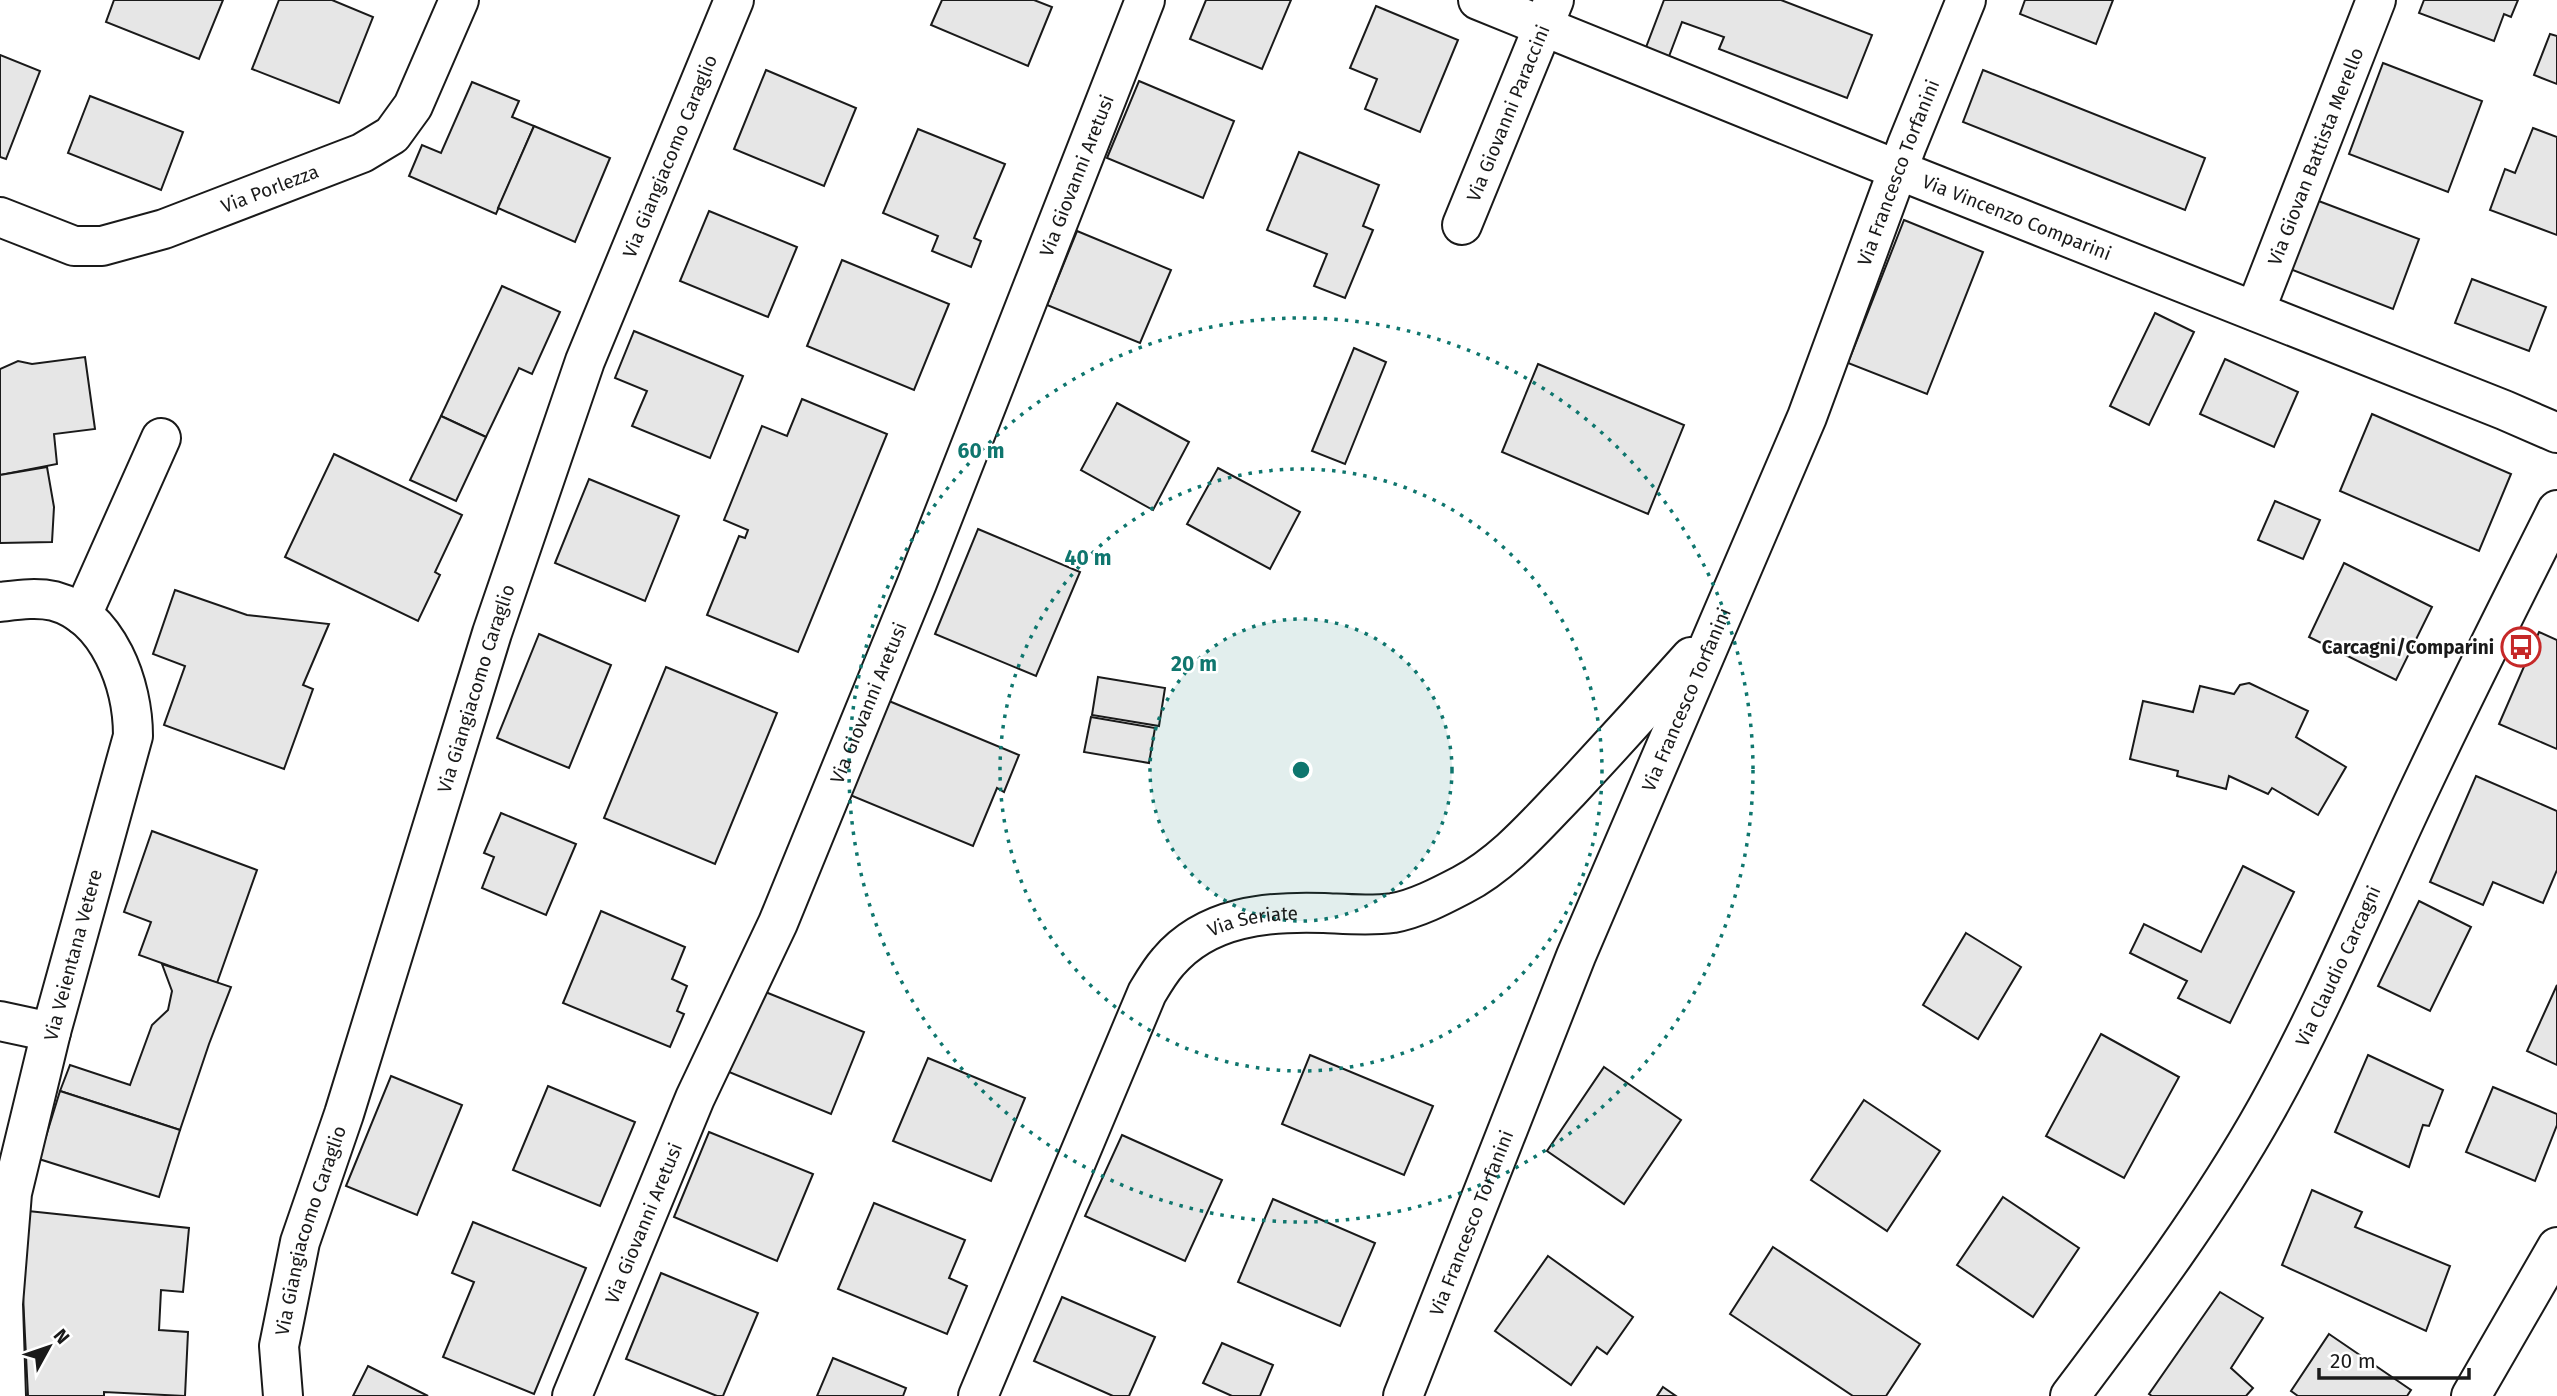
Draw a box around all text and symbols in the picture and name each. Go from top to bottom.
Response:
street label: Via Giovanni Paraccini [1461,21,1554,205]
street label: Via Giovan Battista Merello [2262,44,2368,268]
street label: Via Giangiacomo Caraglio [617,51,722,261]
street label: Via Francesco Torfanini [1852,76,1944,269]
street label: Via Giovanni Aretusi [1034,91,1118,260]
street label: Via Porlezza [218,159,322,218]
street label: Via Vincenzo Comparini [1919,169,2115,265]
text: 60 m [958,438,1004,464]
text: 40 m [1065,545,1111,571]
street label: Via Giangiacomo Caraglio [432,581,519,796]
street label: Via Francesco Torfanini [1637,604,1735,795]
street label: Via Giovanni Aretusi [825,619,911,787]
bus stop icon: Carcagni/Comparini [2500,626,2542,668]
place label: Carcagni/Comparini [2322,636,2494,659]
text: 20 m [1171,651,1217,677]
centre of rings [1289,758,1313,782]
street label: Via Veientana Vetere [39,867,107,1043]
street label: Via Claudio Carcagni [2290,882,2385,1050]
street label: Via Seriate [1204,901,1298,941]
street label: Via Giangiacomo Caraglio [270,1122,351,1337]
street label: Via Francesco Torfanini [1424,1127,1518,1319]
street label: Via Giovanni Aretusi [600,1139,687,1307]
north arrow [14,1312,84,1382]
text: N [49,1324,75,1349]
scale bar [2319,1336,2470,1380]
text: 20 m [2330,1348,2376,1374]

